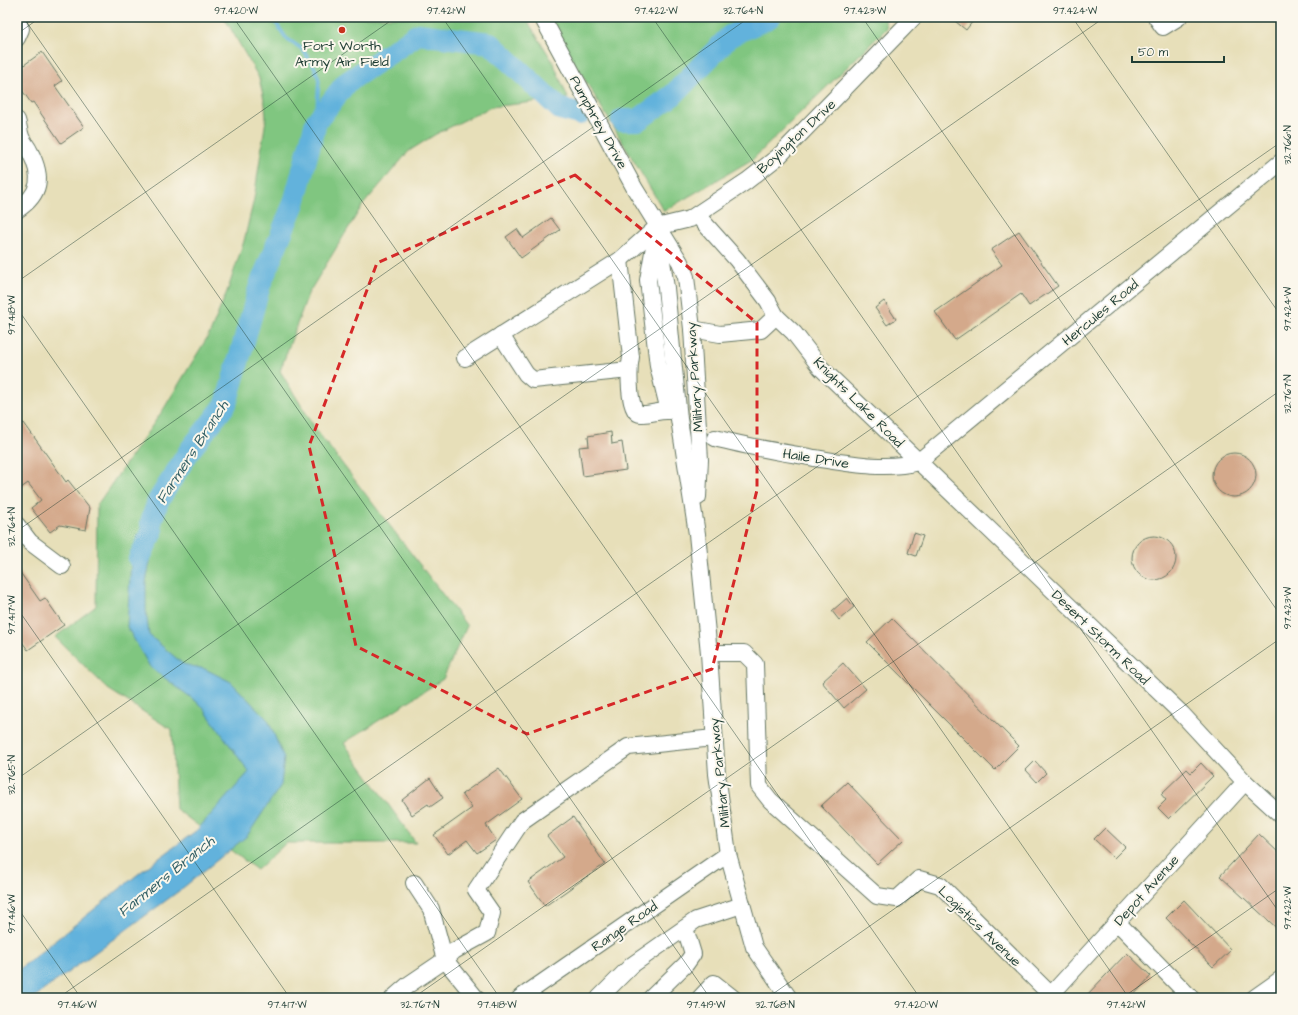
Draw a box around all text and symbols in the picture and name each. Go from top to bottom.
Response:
text: 97.420°W [214,4,258,18]
text: 97.421°W [427,4,466,18]
text: 97.422°W [634,4,678,18]
text: 32.764°N [723,4,763,18]
text: 97.423°W [844,4,887,18]
text: 97.424°W [1053,4,1098,18]
marker: Fort Worth Army Air Field [337,25,347,35]
place label: Fort Worth Army Air Field [295,36,389,72]
scale bar [1132,38,1224,64]
text: 50 m [1138,44,1169,61]
street label: Pumphrey Drive [564,72,632,173]
street label: Boyington Drive [753,94,841,179]
text: 32.766°N [1281,125,1295,165]
street label: Hercules Road [1058,275,1143,351]
text: 97.424°W [1281,286,1295,331]
text: 97.418°W [5,295,19,335]
street label: Military Parkway [681,321,709,433]
street label: Knights Lake Road [809,353,908,452]
text: 32.767°N [1281,374,1295,414]
water label: Farmers Branch [151,396,234,508]
street label: Haile Drive [781,444,851,474]
text: 32.764°N [5,507,19,547]
street label: Desert Storm Road [1047,586,1154,690]
text: 97.423°W [1281,586,1295,629]
text: 97.417°W [5,595,19,635]
street label: Military Parkway [704,717,736,829]
text: 32.765°N [5,755,19,795]
water label: Farmers Branch [114,830,220,922]
street label: Depot Avenue [1110,851,1184,930]
street label: Logistics Avenue [933,882,1026,972]
text: 97.422°W [1281,886,1295,930]
text: 97.416°W [5,894,19,934]
street label: Range Road [587,897,662,957]
text: 97.416°W [57,998,97,1012]
text: 97.417°W [267,998,307,1012]
text: 32.767°N [400,998,440,1012]
text: 97.418°W [477,998,517,1012]
text: 97.419°W [687,998,726,1012]
text: 32.768°N [755,998,795,1012]
text: 97.420°W [894,998,938,1012]
text: 97.421°W [1107,998,1146,1012]

